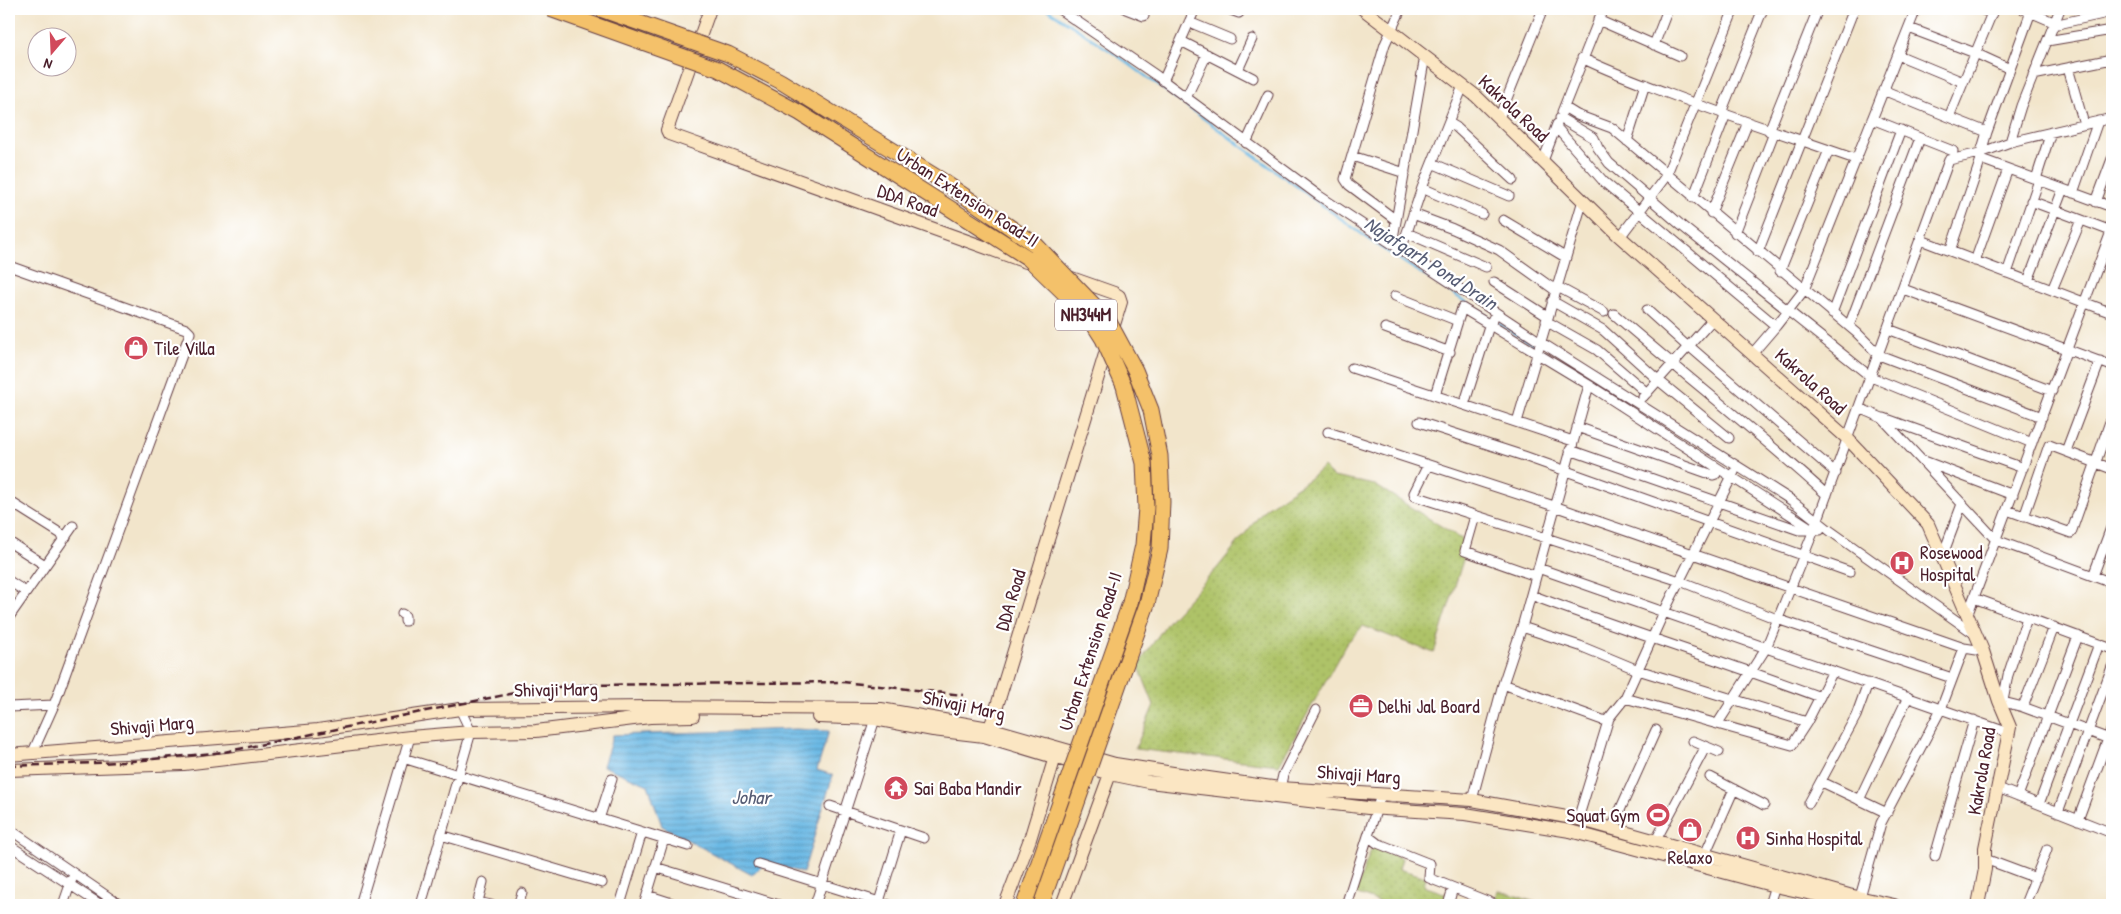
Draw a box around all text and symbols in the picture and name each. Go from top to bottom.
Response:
north arrow [28,28,78,78]
text: N [40,54,54,75]
street label: Kakrola Road [1473,68,1556,148]
street label: Urban Extension Road-II [892,141,1044,253]
street label: DDA Road [874,177,943,223]
water label: Najafgarh Pond Drain [1359,210,1505,318]
road number: NH344M [1055,300,1117,330]
shop icon: Tile Villa [123,335,149,361]
place label: Tile Villa [154,335,215,361]
street label: Kakrola Road [1770,342,1853,421]
place label: Rosewood Hospital [1920,539,1983,587]
hospital icon: Rosewood Hospital [1889,550,1915,576]
street label: DDA Road [988,566,1032,634]
street label: Urban Extension Road-II [1052,568,1128,734]
street label: Shivaji Marg [514,675,598,703]
street label: Shivaji Marg [920,684,1008,726]
office icon: Delhi Jal Board [1348,693,1374,719]
place label: Delhi Jal Board [1378,693,1480,719]
street label: Shivaji Marg [109,708,195,742]
street label: Kakrola Road [1961,725,2002,817]
street label: Shivaji Marg [1316,758,1402,790]
temple icon: Sai Baba Mandir [883,775,909,801]
place label: Sai Baba Mandir [914,775,1023,801]
water label: Johar [731,783,773,810]
place label: Squat Gym [1566,802,1640,828]
sports icon: Squat Gym [1645,802,1671,828]
shop icon: Relaxo [1677,817,1703,843]
hospital icon: Sinha Hospital [1735,825,1761,851]
place label: Sinha Hospital [1766,825,1864,851]
place label: Relaxo [1668,844,1713,870]

